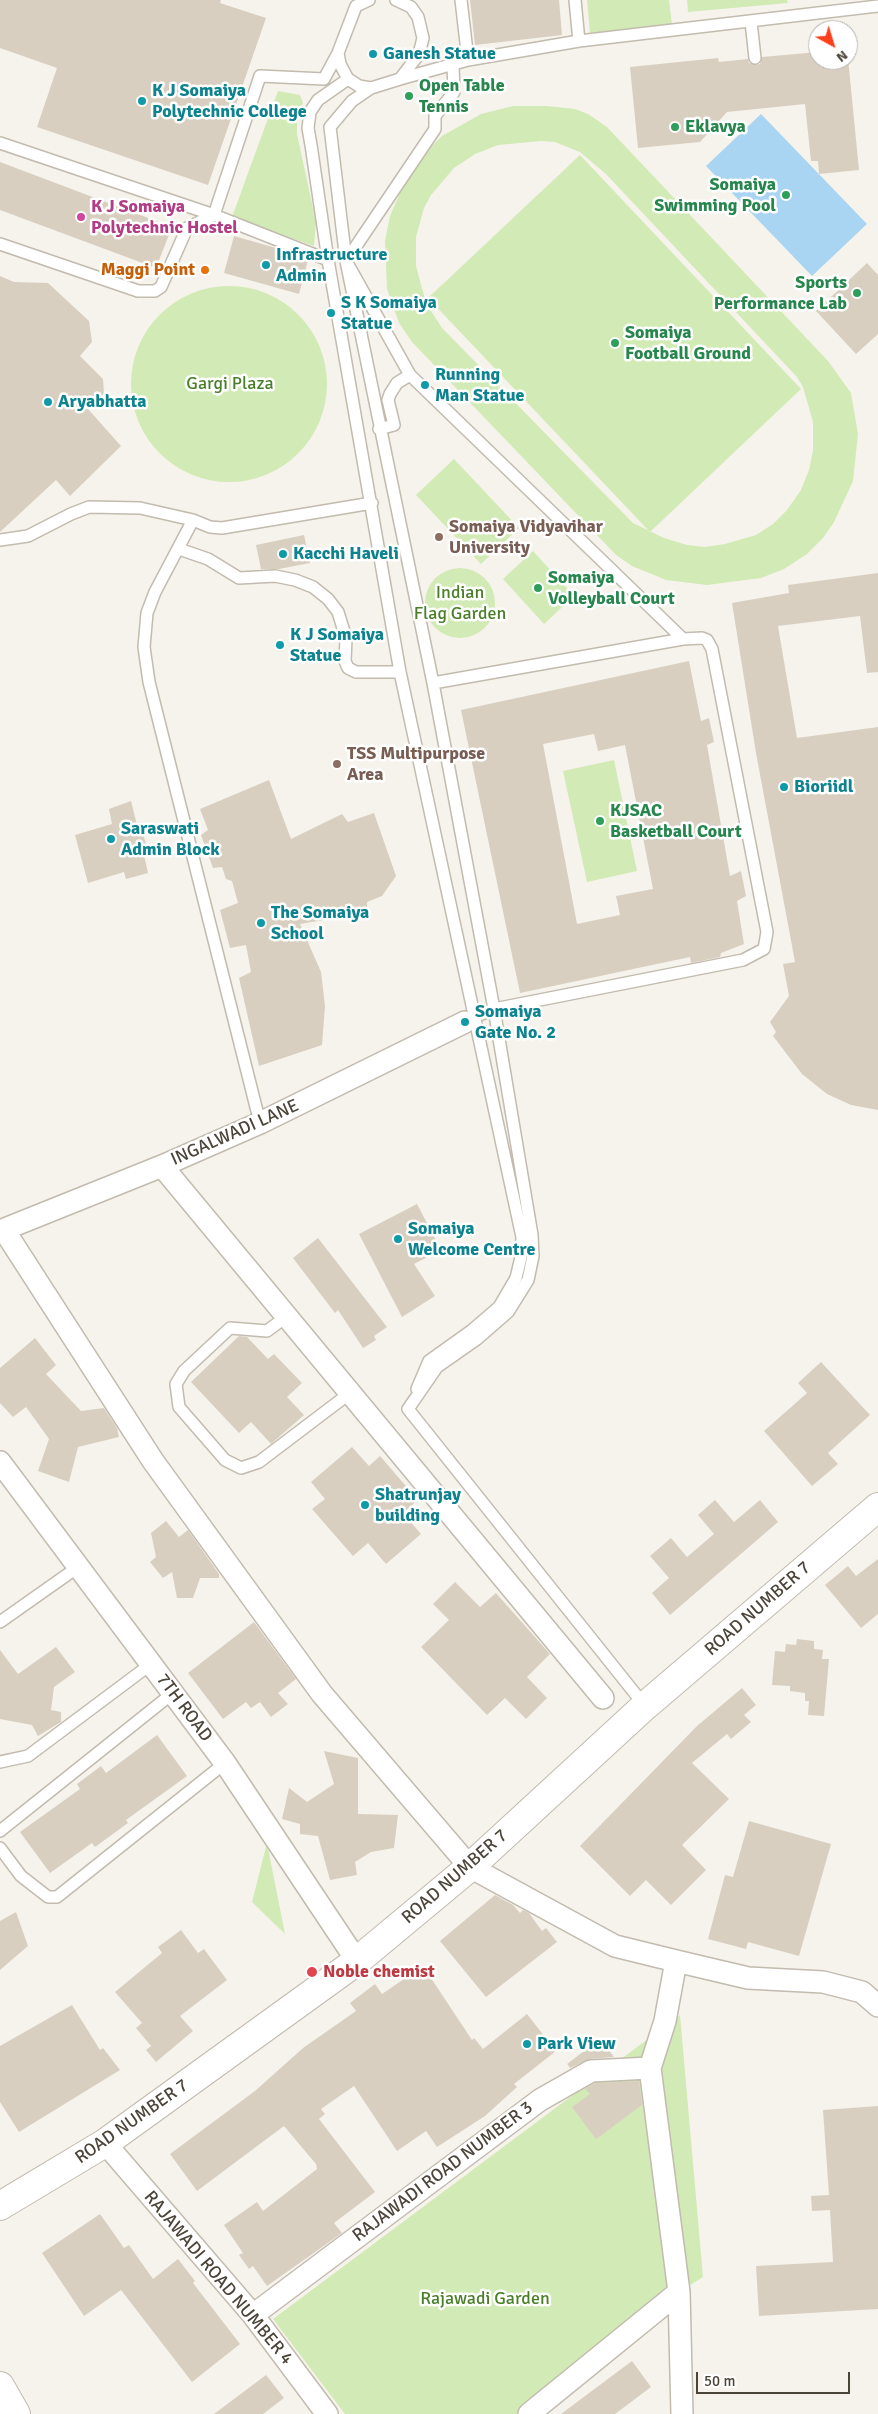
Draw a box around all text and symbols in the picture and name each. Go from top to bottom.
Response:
north arrow [808,20,858,70]
place label: Ganesh Statue [383,43,496,65]
text: N [833,47,851,66]
marker: Ganesh Statue [367,48,379,60]
place label: Open Table Tennis [419,75,505,118]
place label: K J Somaiya Polytechnic College [152,80,307,122]
marker: Open Table Tennis [403,90,415,102]
marker: K J Somaiya Polytechnic College [136,95,148,107]
place label: Eklavya [685,116,746,138]
marker: Eklavya [669,121,681,133]
place label: Somaiya Swimming Pool [654,174,776,216]
marker: Somaiya Swimming Pool [780,189,792,201]
place label: K J Somaiya Polytechnic Hostel [91,196,238,238]
marker: K J Somaiya Polytechnic Hostel [75,211,87,223]
place label: Infrastructure Admin [276,244,387,286]
place label: Maggi Point [101,259,195,281]
marker: Infrastructure Admin [260,259,272,271]
marker: Maggi Point [199,264,211,276]
place label: Sports Performance Lab [714,272,847,314]
marker: Sports Performance Lab [851,287,863,299]
place label: S K Somaiya Statue [341,292,437,334]
marker: S K Somaiya Statue [325,307,337,319]
place label: Somaiya Football Ground [625,322,751,364]
marker: Somaiya Football Ground [609,337,621,349]
place label: Running Man Statue [435,364,524,406]
park label: Gargi Plaza [186,373,274,395]
marker: Running Man Statue [419,379,431,391]
place label: Aryabhatta [58,391,146,413]
marker: Aryabhatta [42,396,54,408]
place label: Somaiya Vidyavihar University [449,516,603,558]
marker: Somaiya Vidyavihar University [433,531,445,543]
place label: Kacchi Haveli [293,543,399,565]
marker: Kacchi Haveli [277,548,289,560]
place label: Somaiya Volleyball Court [548,567,675,610]
park label: Indian Flag Garden [414,582,506,624]
marker: Somaiya Volleyball Court [532,582,544,594]
place label: K J Somaiya Statue [290,624,384,666]
marker: K J Somaiya Statue [274,639,286,651]
place label: TSS Multipurpose Area [347,743,485,786]
marker: TSS Multipurpose Area [331,758,343,770]
place label: Bioriidl [794,776,853,798]
marker: Bioriidl [778,781,790,793]
place label: KJSAC Basketball Court [610,800,742,842]
marker: KJSAC Basketball Court [594,815,606,827]
place label: Saraswati Admin Block [121,818,220,861]
marker: Saraswati Admin Block [105,833,117,845]
place label: The Somaiya School [271,902,369,944]
marker: The Somaiya School [255,917,267,929]
place label: Somaiya Gate No. 2 [475,1001,556,1044]
marker: Somaiya Gate No. 2 [459,1016,471,1028]
street label: INGALWADI LANE [168,1095,302,1171]
place label: Somaiya Welcome Centre [408,1218,535,1260]
marker: Somaiya Welcome Centre [392,1233,404,1245]
place label: Shatrunjay building [375,1484,461,1526]
marker: Shatrunjay building [359,1499,371,1511]
street label: ROAD NUMBER 7 [701,1557,815,1661]
street label: 7TH ROAD [151,1670,217,1746]
street label: ROAD NUMBER 7 [398,1825,512,1929]
place label: Noble chemist [323,1961,435,1983]
marker: Noble chemist [305,1965,319,1979]
place label: Park View [537,2033,616,2055]
marker: Park View [521,2038,533,2050]
street label: ROAD NUMBER 7 [71,2075,193,2169]
street label: RAJAWADI ROAD NUMBER 3 [349,2097,537,2247]
street label: RAJAWADI ROAD NUMBER 4 [139,2187,297,2369]
park label: Rajawadi Garden [420,2288,550,2310]
scale bar [698,2362,852,2394]
text: 50 m [704,2372,735,2390]

